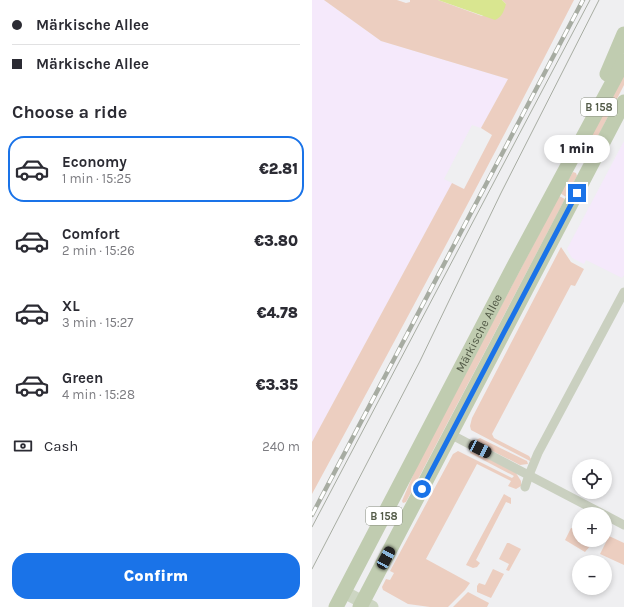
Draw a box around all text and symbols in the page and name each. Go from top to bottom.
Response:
text: Märkische Allee [36,16,149,34]
text: Märkische Allee [36,55,149,73]
road number: B 158 [581,98,617,116]
text: Choose a ride [12,101,127,123]
callout: 1 min [544,135,610,163]
text: 1 min [560,141,594,156]
icon: car [14,151,50,187]
text: Economy [62,153,127,171]
text: €2.81 [259,160,298,178]
text: 1 min · 15:25 [62,171,131,186]
route end [568,184,586,202]
icon: car [14,223,50,259]
text: Comfort [62,225,120,243]
text: €3.80 [254,232,298,250]
text: 2 min · 15:26 [62,243,135,258]
street label: Märkische Allee [453,292,505,375]
icon: car [14,295,50,331]
text: XL [62,297,80,315]
text: €4.78 [257,304,298,322]
text: 3 min · 15:27 [62,315,133,330]
icon: car [14,367,50,403]
text: Green [62,369,103,387]
text: €3.35 [256,376,298,394]
text: 4 min · 15:28 [62,387,135,402]
icon: cash [12,435,34,457]
text: Cash [44,437,78,455]
car [467,438,493,460]
text: 240 m [262,439,300,454]
map controls [572,459,612,595]
button: locate [572,459,612,499]
route start [413,480,431,498]
road number: B 158 [366,507,402,525]
button: + [572,507,612,547]
car [375,545,397,571]
button: Confirm [12,553,300,599]
button: − [572,555,612,595]

